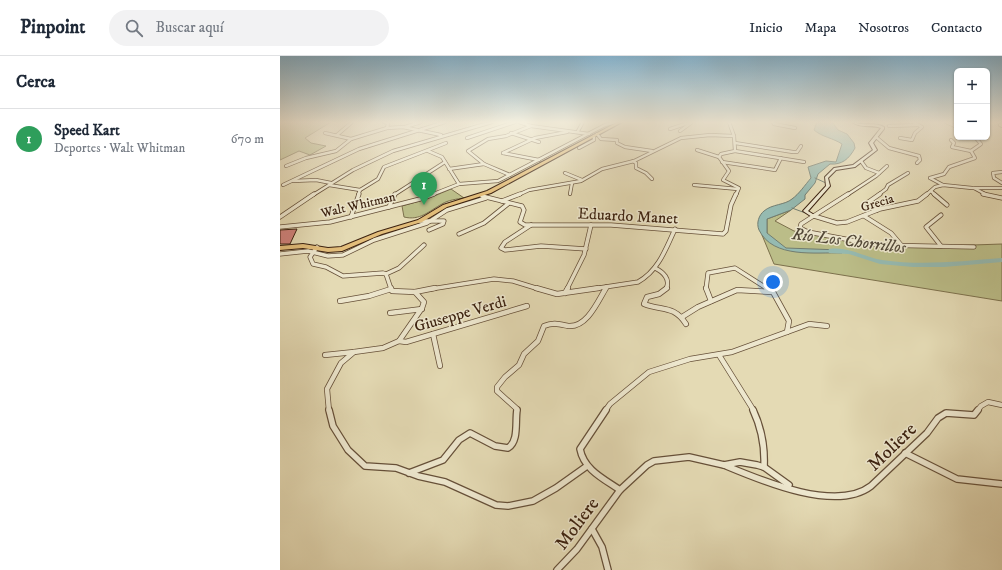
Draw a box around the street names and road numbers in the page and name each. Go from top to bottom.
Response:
street label: Walt Whitman [318,189,397,222]
street label: Grecia [859,190,896,216]
street label: Eduardo Manet [577,203,679,229]
street label: Giuseppe Verdi [412,291,509,337]
street label: Moliere [863,418,922,476]
street label: Moliere [550,493,604,555]

